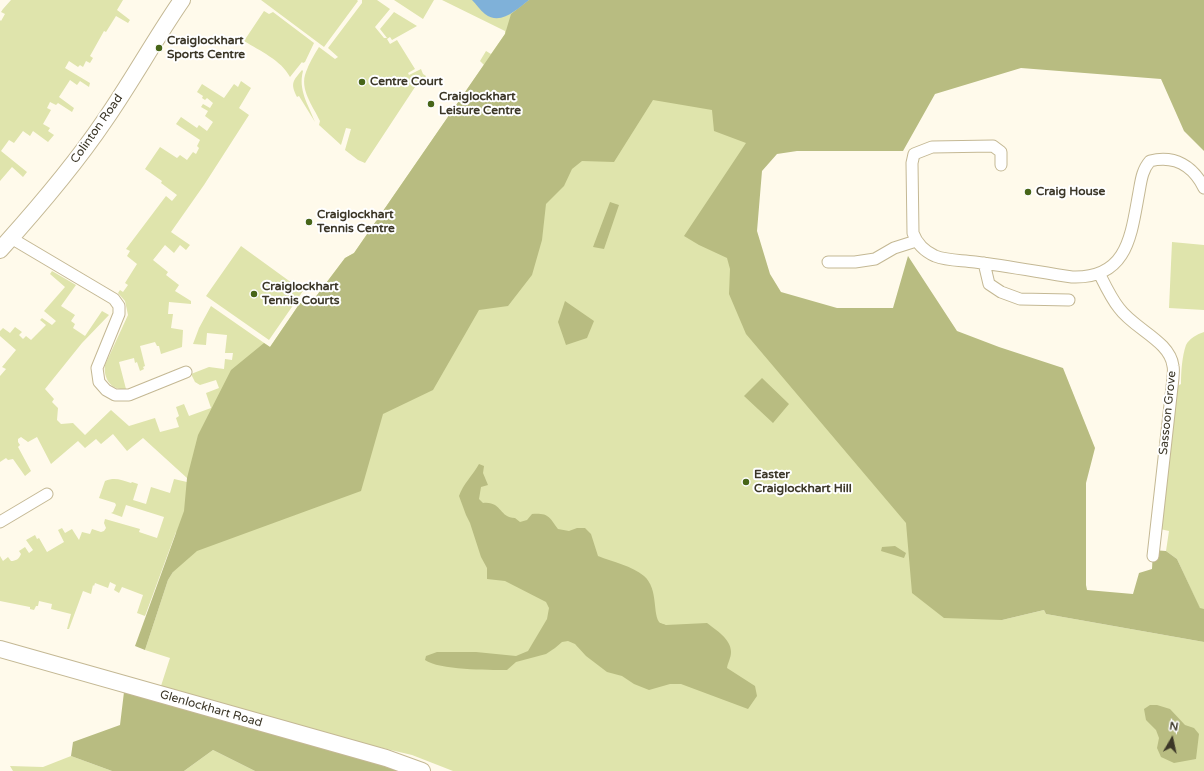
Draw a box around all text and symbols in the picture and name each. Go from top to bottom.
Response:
place label: Craiglockhart Sports Centre [167,34,245,62]
marker: Craiglockhart Sports Centre [154,43,164,53]
place label: Centre Court [370,75,443,89]
marker: Centre Court [357,77,367,87]
place label: Craiglockhart Leisure Centre [439,90,521,118]
street label: Colinton Road [68,92,126,166]
marker: Craiglockhart Leisure Centre [426,99,436,109]
place label: Craig House [1036,185,1105,199]
marker: Craig House [1023,187,1033,197]
place label: Craiglockhart Tennis Centre [317,208,395,236]
marker: Craiglockhart Tennis Centre [304,217,314,227]
place label: Craiglockhart Tennis Courts [262,280,340,308]
marker: Craiglockhart Tennis Courts [249,289,259,299]
street label: Sassoon Grove [1156,370,1180,456]
place label: Easter Craiglockhart Hill [754,468,852,496]
marker: Easter Craiglockhart Hill [741,477,751,487]
street label: Glenlockhart Road [158,687,264,731]
north arrow [1152,719,1192,759]
text: N [1169,720,1179,734]

